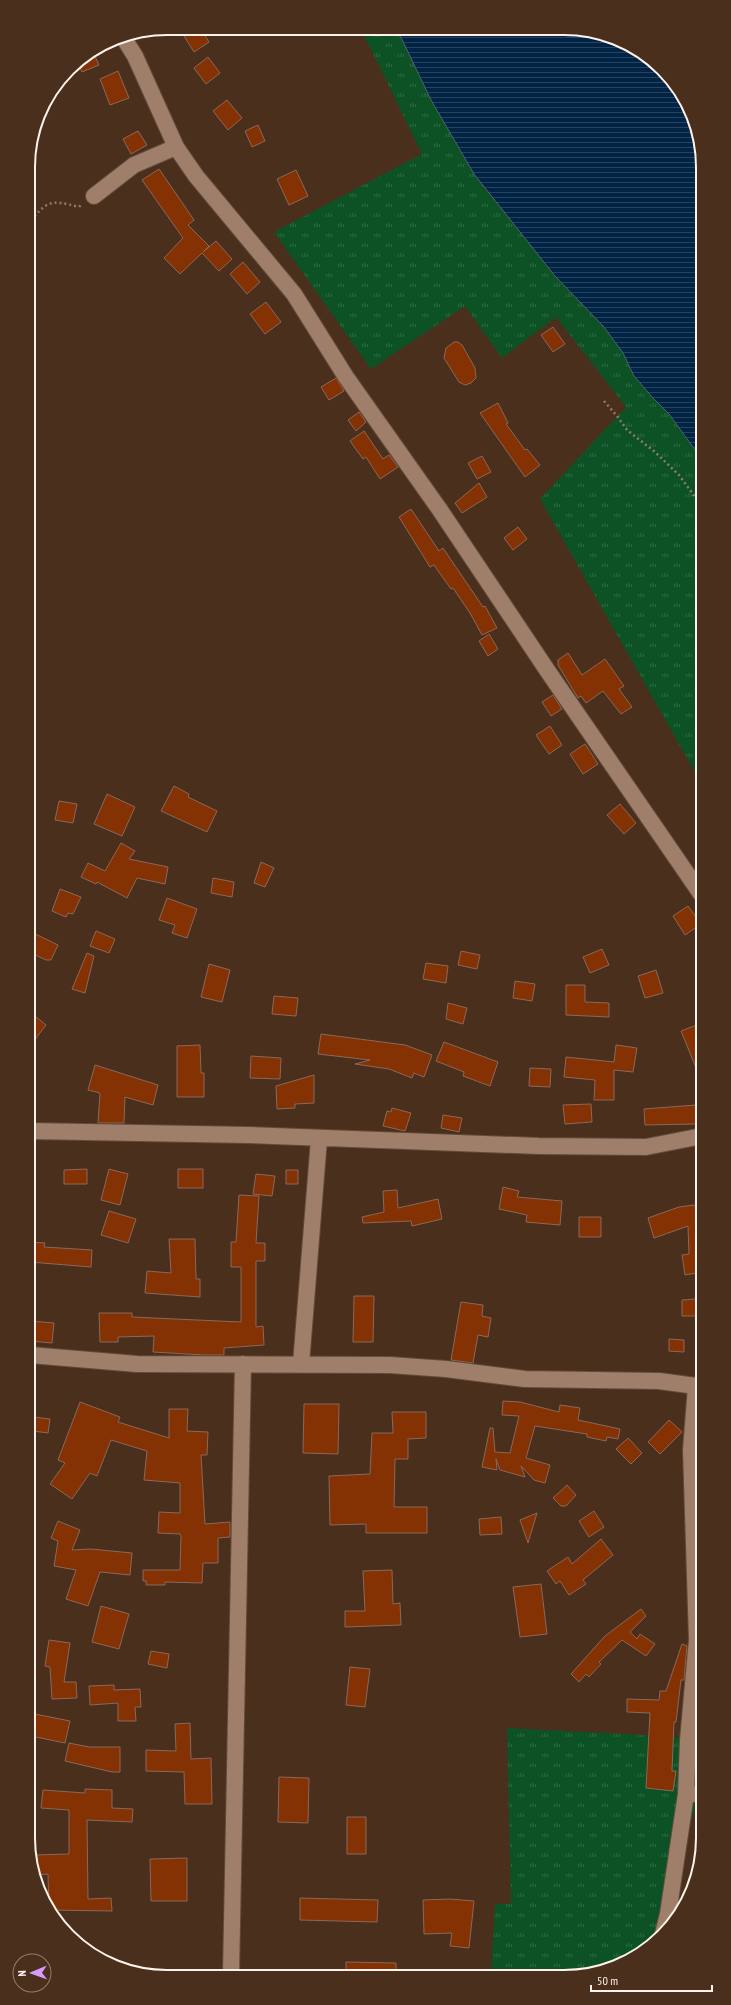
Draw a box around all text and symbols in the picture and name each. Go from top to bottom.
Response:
north arrow [12,1953,52,1993]
scale bar [591,1967,712,1993]
text: N [15,1970,29,1977]
text: 50 m [597,1973,618,1988]

